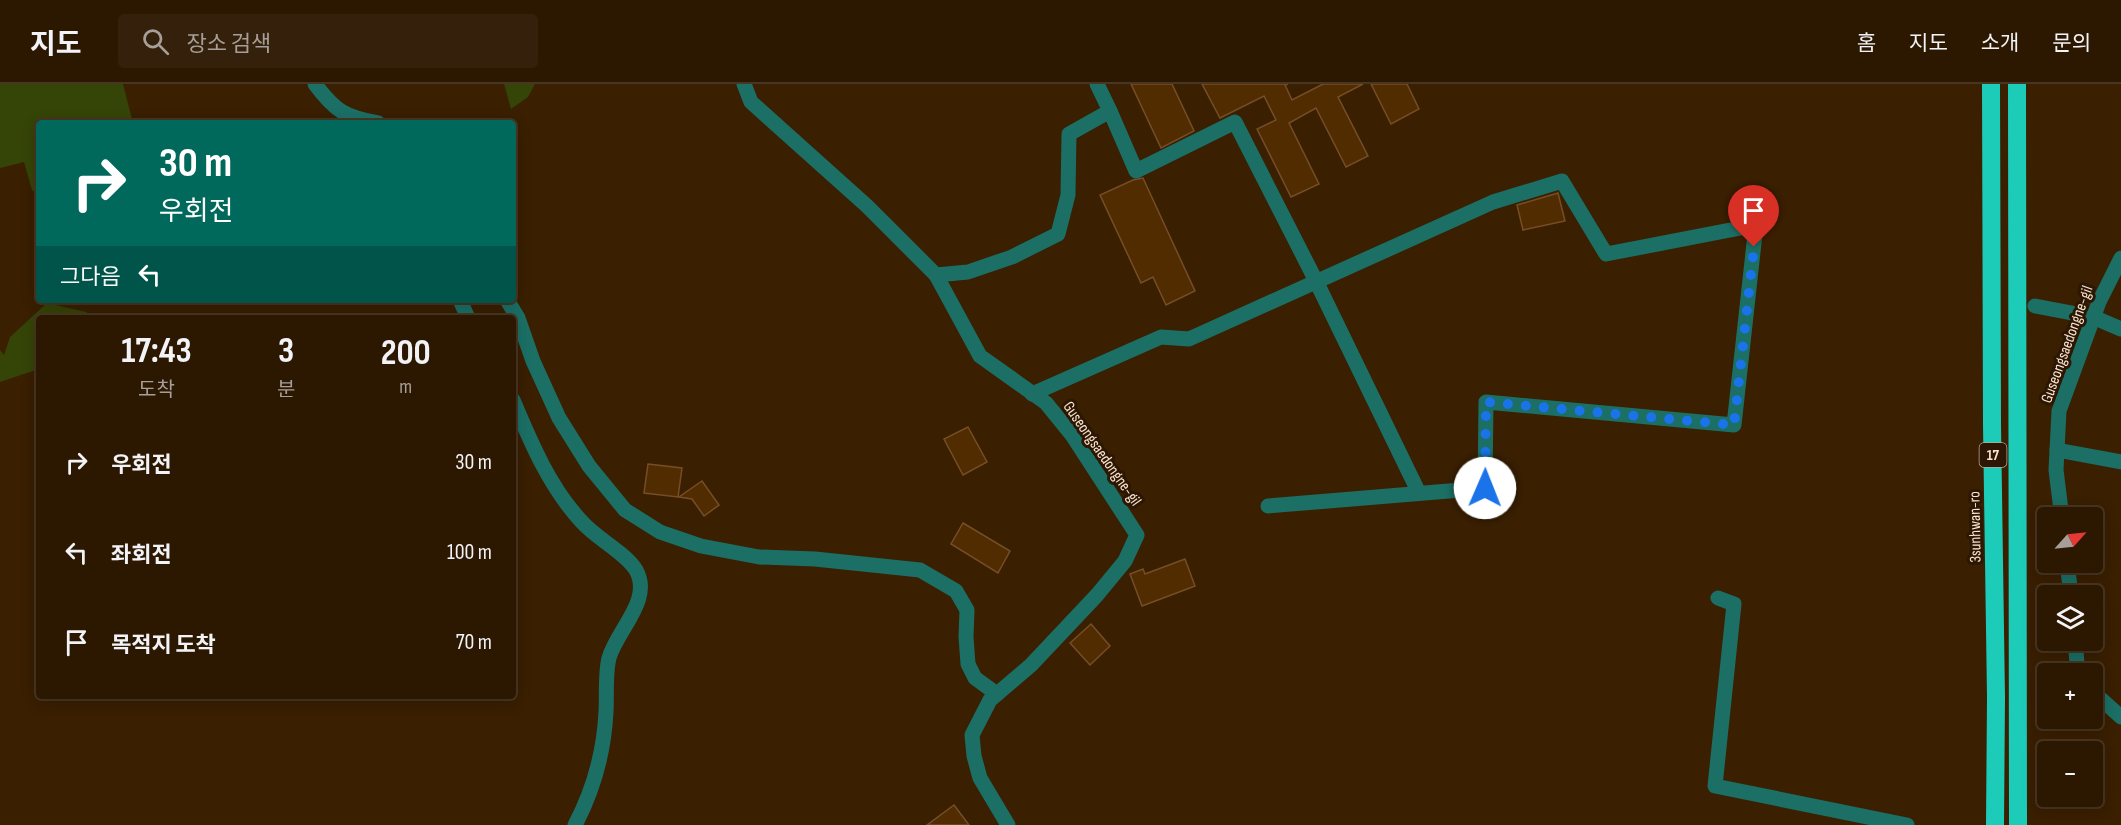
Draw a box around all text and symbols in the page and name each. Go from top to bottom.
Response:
search box [118,14,538,68]
icon: search [139,25,172,58]
text: 지도 [30,28,82,61]
text: 장소 검색 [187,31,271,58]
text: 홈 [1857,31,1876,56]
text: 지도 [1909,31,1948,56]
text: 소개 [1981,31,2019,56]
text: 문의 [2052,31,2091,56]
text: 30 m [159,138,232,189]
icon: right [60,144,138,222]
pin [1728,185,1779,247]
icon: arrive [1737,194,1770,227]
text: 우회전 [159,196,234,228]
icon: left [133,258,166,291]
text: 그다음 [60,264,121,291]
street label: Guseongsaedongne-gil [2037,283,2097,406]
text: 17:43 [121,330,192,373]
text: 3 [278,330,294,373]
text: 200 [381,332,431,375]
text: m [399,375,412,399]
text: 도착 [138,378,175,402]
text: 분 [277,378,295,402]
street label: Guseongsaedongne-gil [1059,398,1145,510]
road number: 17 [1980,443,2006,467]
icon: right [60,446,93,479]
text: 30 m [455,449,492,476]
text: 우회전 [111,452,172,479]
position arrow [1453,456,1517,520]
street label: 3sunhwan-ro [1965,491,1986,563]
north arrow [2037,507,2103,573]
map controls [2037,507,2103,807]
icon: left [60,536,93,569]
text: 100 m [447,539,492,566]
text: 좌회전 [111,542,172,569]
button: layers [2037,585,2103,651]
icon: arrive [60,626,93,659]
text: 70 m [456,629,492,656]
text: 목적지 도착 [111,632,216,659]
button: + [2037,663,2103,729]
button: − [2037,741,2103,807]

